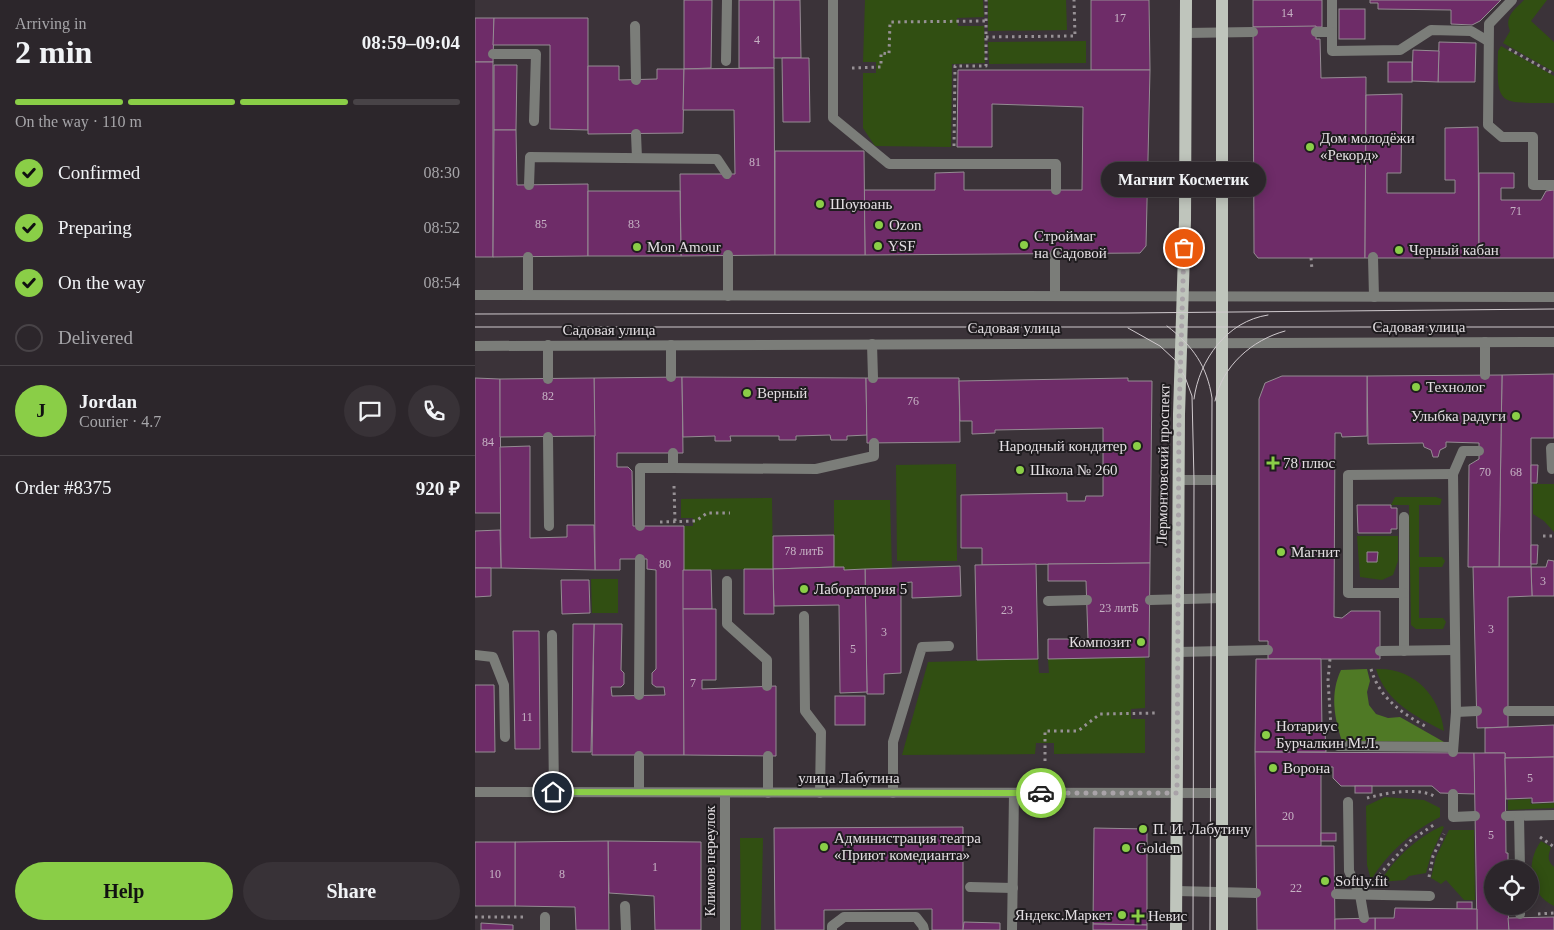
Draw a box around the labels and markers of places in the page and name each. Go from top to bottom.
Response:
place label: Дом молодёжи «Рекорд» [1320,130,1415,163]
marker: Дом молодёжи «Рекорд» [1304,141,1316,153]
callout: Магнит Косметик [1101,163,1267,198]
place label: Шоуюань [830,196,892,212]
marker: Шоуюань [814,198,826,210]
place label: Ozon [889,217,922,233]
marker: Ozon [873,219,885,231]
pin [1163,227,1205,269]
place label: Строймаг на Садовой [1034,228,1107,261]
place label: YSF [888,238,916,254]
place label: Mon Amour [647,239,721,255]
marker: Строймаг на Садовой [1018,239,1030,251]
marker: YSF [872,240,884,252]
marker: Mon Amour [631,241,643,253]
place label: Черный кабан [1409,242,1499,258]
marker: Черный кабан [1393,244,1405,256]
place label: Технолог [1426,379,1485,395]
marker: Технолог [1410,381,1422,393]
place label: Верный [757,385,807,401]
marker: Верный [741,387,753,399]
place label: Улыбка радуги [1411,408,1506,424]
marker: Улыбка радуги [1510,410,1522,422]
place label: Народный кондитер [999,438,1127,454]
marker: Народный кондитер [1131,440,1143,452]
place label: 78 плюс [1283,455,1335,471]
marker: 78 плюс [1267,457,1279,469]
place label: Школа № 260 [1030,462,1117,478]
marker: Школа № 260 [1014,464,1026,476]
place label: Магнит [1291,544,1340,560]
marker: Магнит [1275,546,1287,558]
place label: Лаборатория 5 [814,581,907,597]
marker: Лаборатория 5 [798,583,810,595]
place label: Композит [1069,634,1131,650]
marker: Композит [1135,636,1147,648]
place label: Нотариус Бурчалкин М.Л. [1276,718,1379,751]
marker: Нотариус Бурчалкин М.Л. [1260,729,1272,741]
place label: Ворона [1283,760,1331,776]
marker: Ворона [1267,762,1279,774]
pin [532,771,574,813]
place label: П. И. Лабутину [1153,821,1252,837]
marker: П. И. Лабутину [1137,823,1149,835]
place label: Администрация театра «Приют комедианта» [834,830,981,863]
place label: Golden [1136,840,1181,856]
marker: Администрация театра «Приют комедианта» [818,841,830,853]
marker: Golden [1120,842,1132,854]
place label: Softly.fit [1335,873,1389,889]
marker: Softly.fit [1319,875,1331,887]
place label: Яндекс.Маркет [1015,907,1112,923]
place label: Невис [1148,908,1188,924]
marker: Яндекс.Маркет [1116,909,1128,921]
marker: Невис [1132,910,1144,922]

